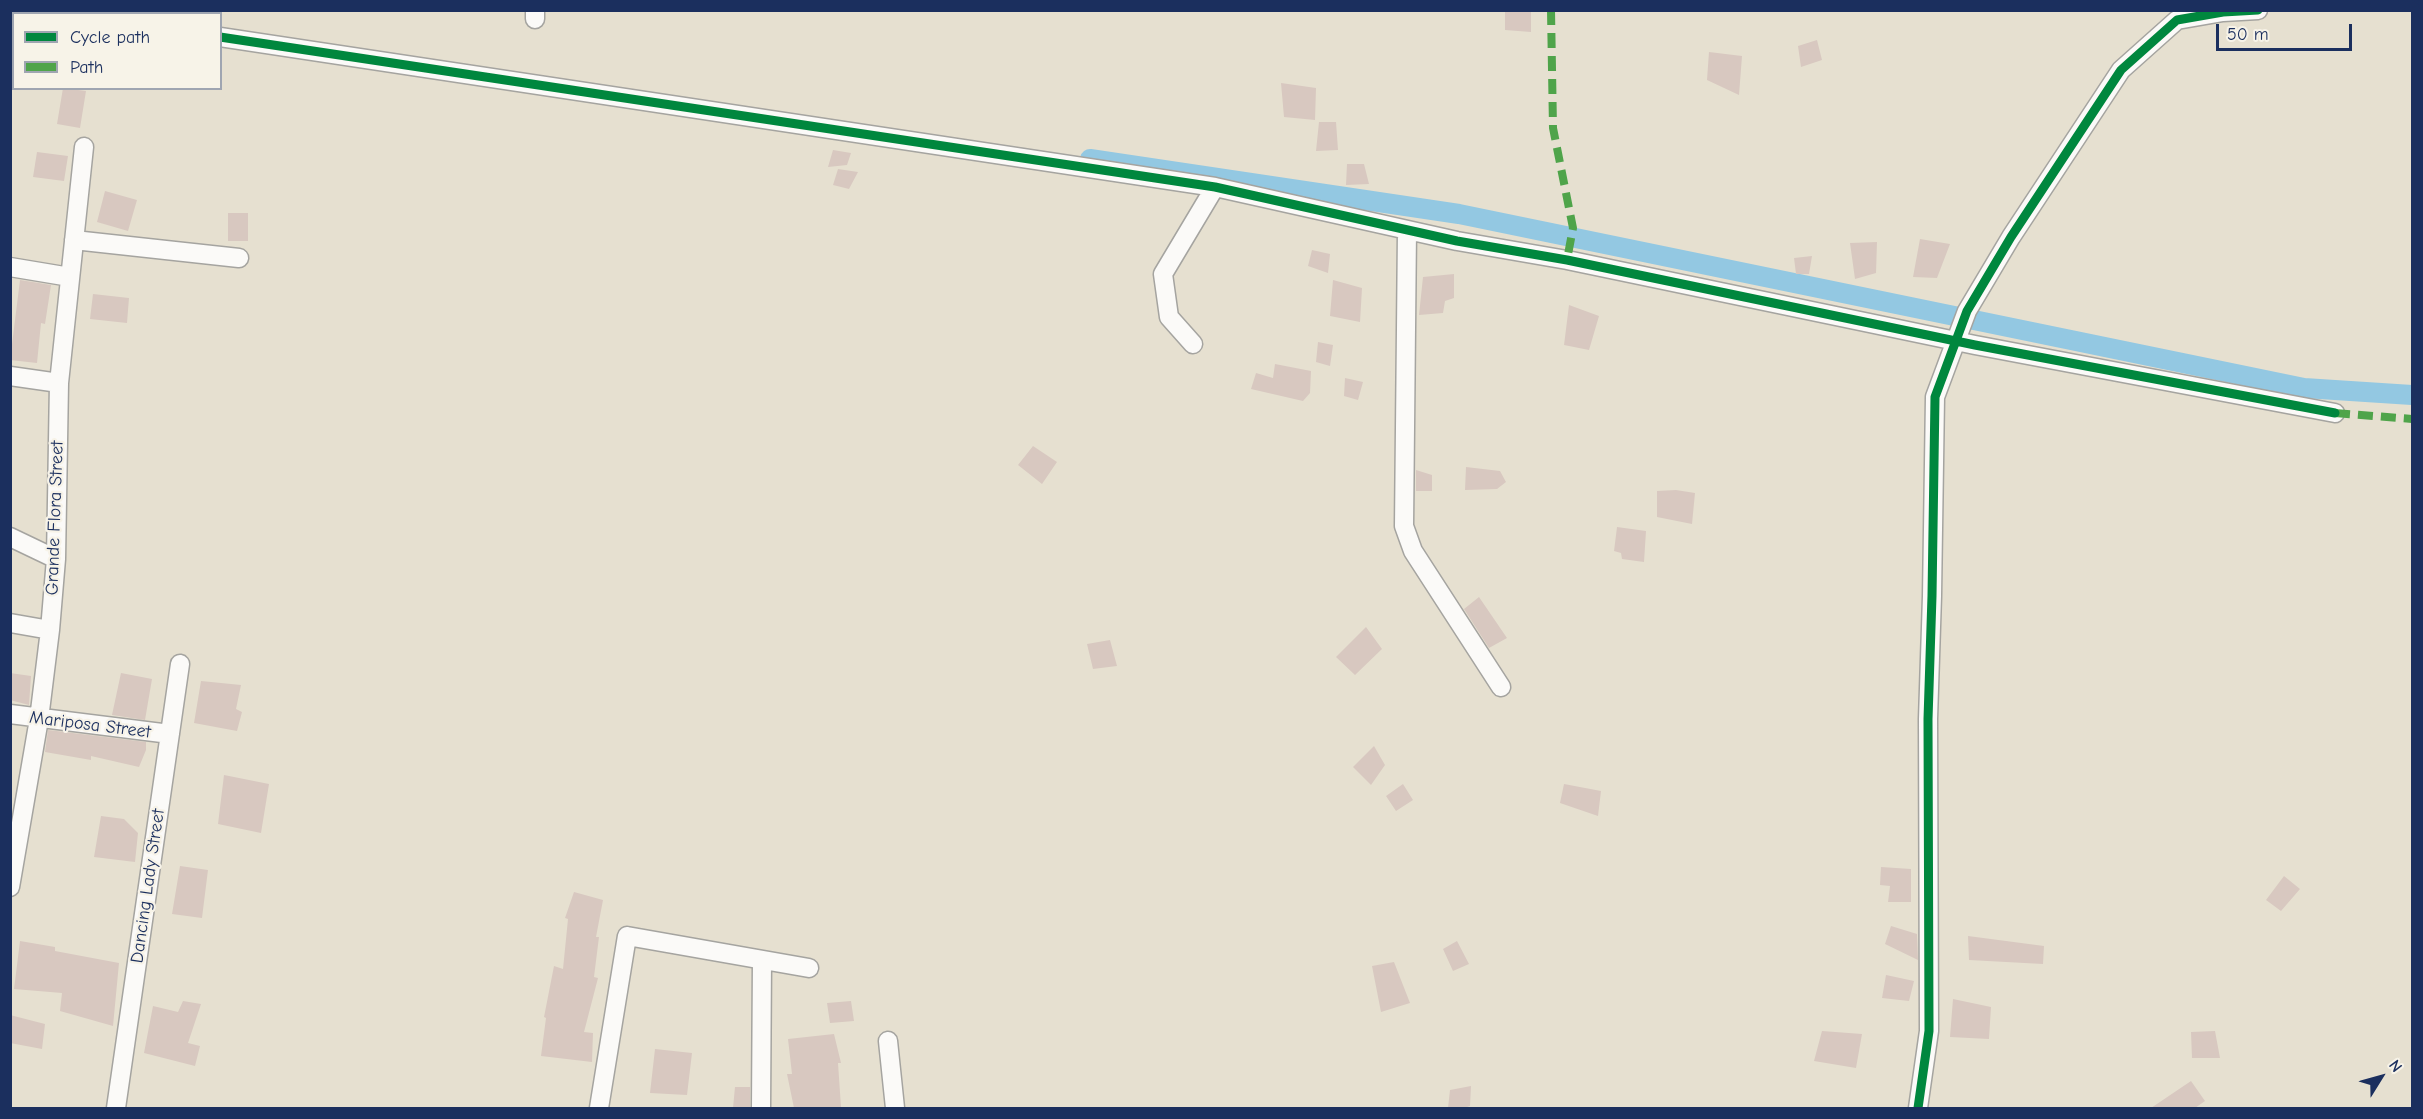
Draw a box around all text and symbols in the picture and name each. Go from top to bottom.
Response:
legend [12,12,222,90]
scale bar [2219,12,2356,50]
text: 50 m [2227,24,2269,45]
text: Cycle path [70,27,150,48]
text: Path [70,57,103,78]
street label: Grande Flora Street [42,440,68,596]
street label: Mariposa Street [28,707,152,743]
street label: Dancing Lady Street [126,808,170,964]
north arrow [2351,1047,2411,1107]
text: N [2385,1057,2406,1076]

